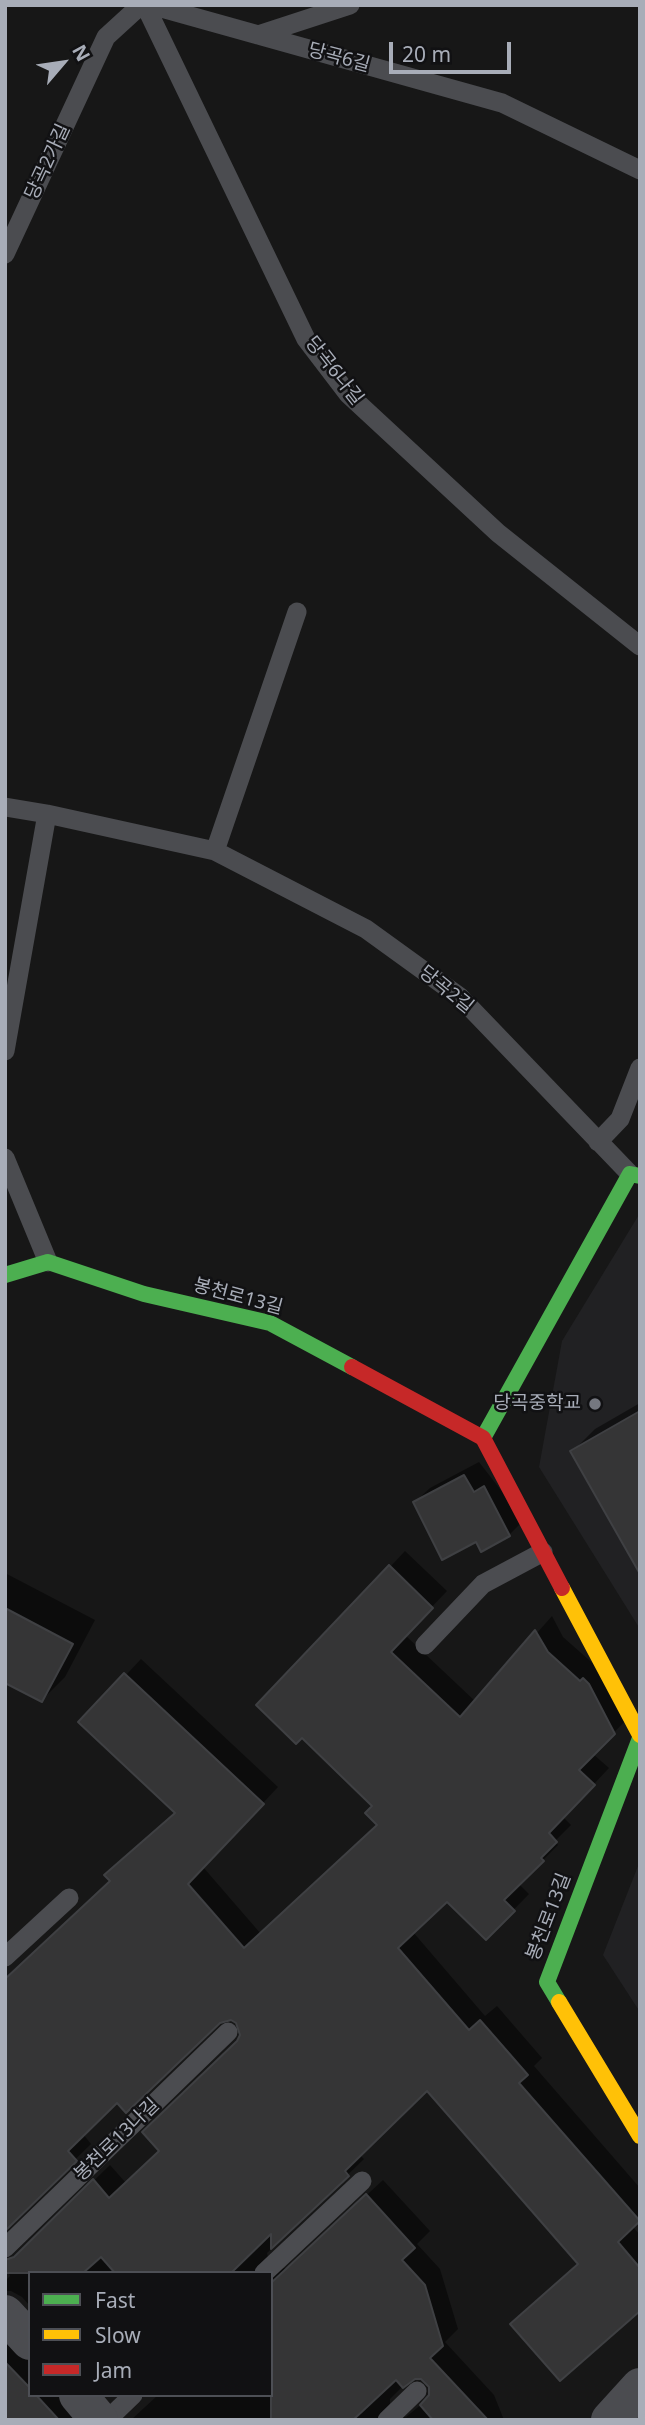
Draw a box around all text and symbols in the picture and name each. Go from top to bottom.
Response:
north arrow [28,28,98,98]
scale bar [393,28,516,72]
street label: 당곡6길 [305,39,373,77]
text: N [66,40,96,66]
text: 20 m [402,40,451,68]
street label: 당곡2가길 [21,121,75,203]
street label: 당곡6나길 [300,332,368,410]
street label: 당곡2길 [414,961,478,1019]
street label: 봉천로13길 [191,1274,285,1320]
place label: 당곡중학교 [494,1393,581,1415]
marker: 당곡중학교 [587,1396,603,1412]
street label: 봉천로13길 [522,1870,576,1964]
street label: 봉천로13나길 [70,2094,164,2186]
legend [28,2271,273,2397]
text: Fast [95,2286,135,2314]
text: Slow [95,2321,141,2349]
text: Jam [95,2356,132,2384]

